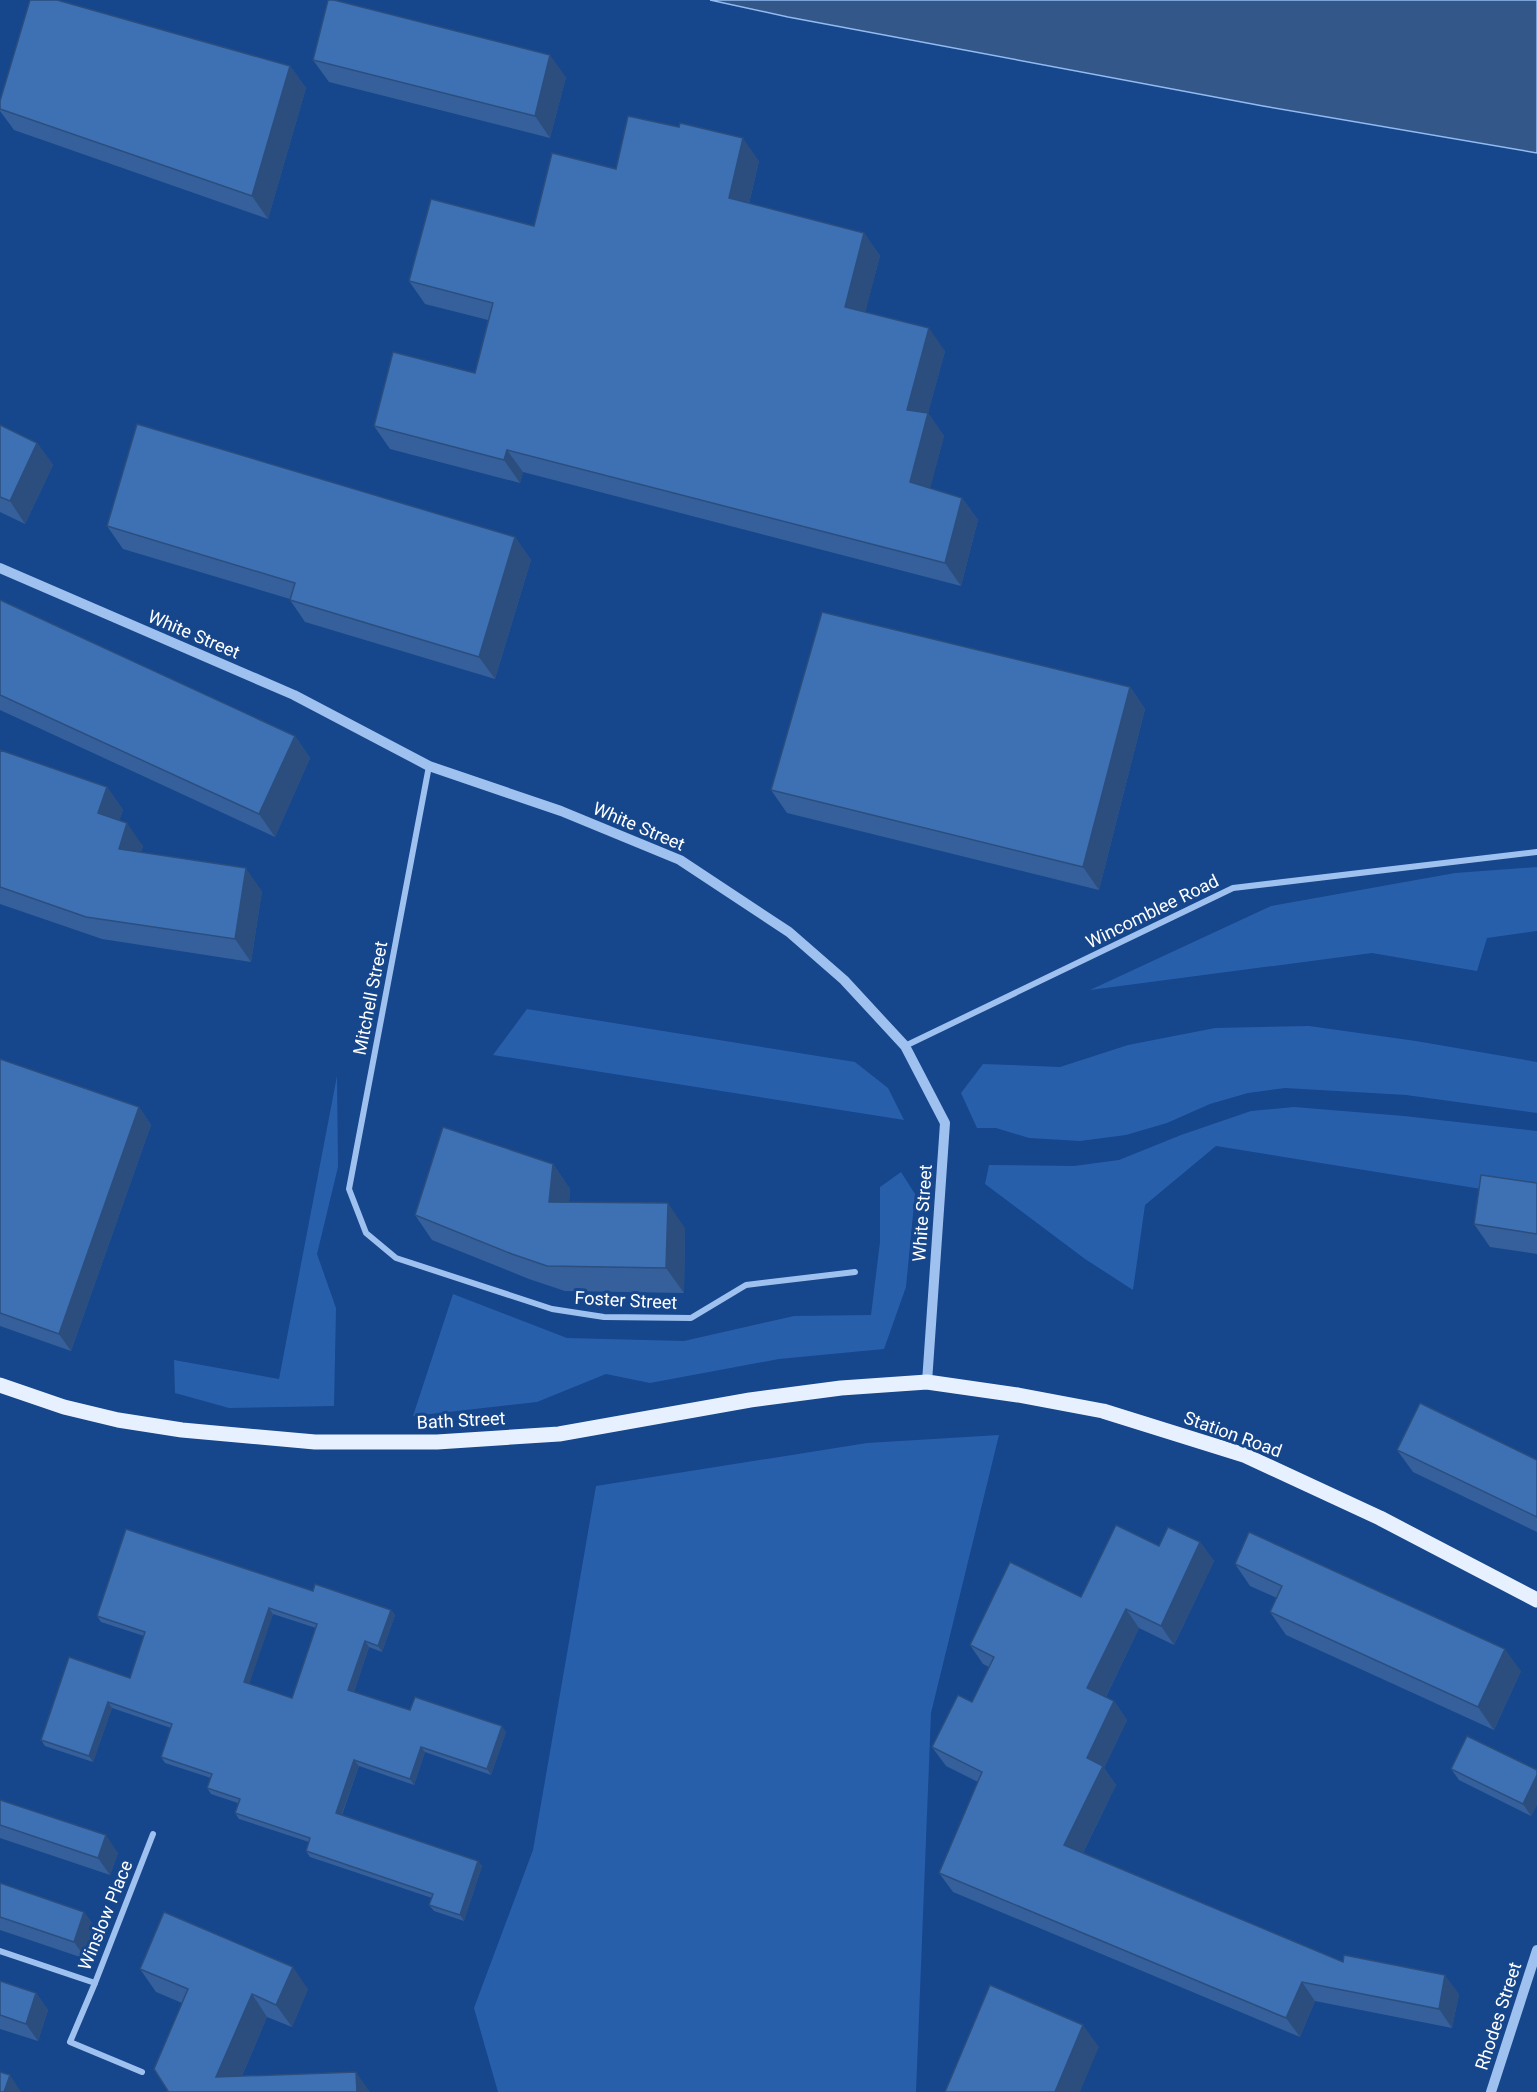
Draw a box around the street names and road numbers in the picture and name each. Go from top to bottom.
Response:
street label: White Street [145,605,243,663]
street label: White Street [590,797,688,855]
street label: Wincomblee Road [1082,870,1222,952]
street label: Mitchell Street [349,939,391,1057]
street label: White Street [908,1163,936,1262]
street label: Foster Street [574,1287,678,1313]
street label: Bath Street [416,1407,506,1433]
street label: Station Road [1181,1407,1285,1461]
street label: Winslow Place [73,1857,137,1973]
street label: Rhodes Street [1471,1959,1525,2073]

